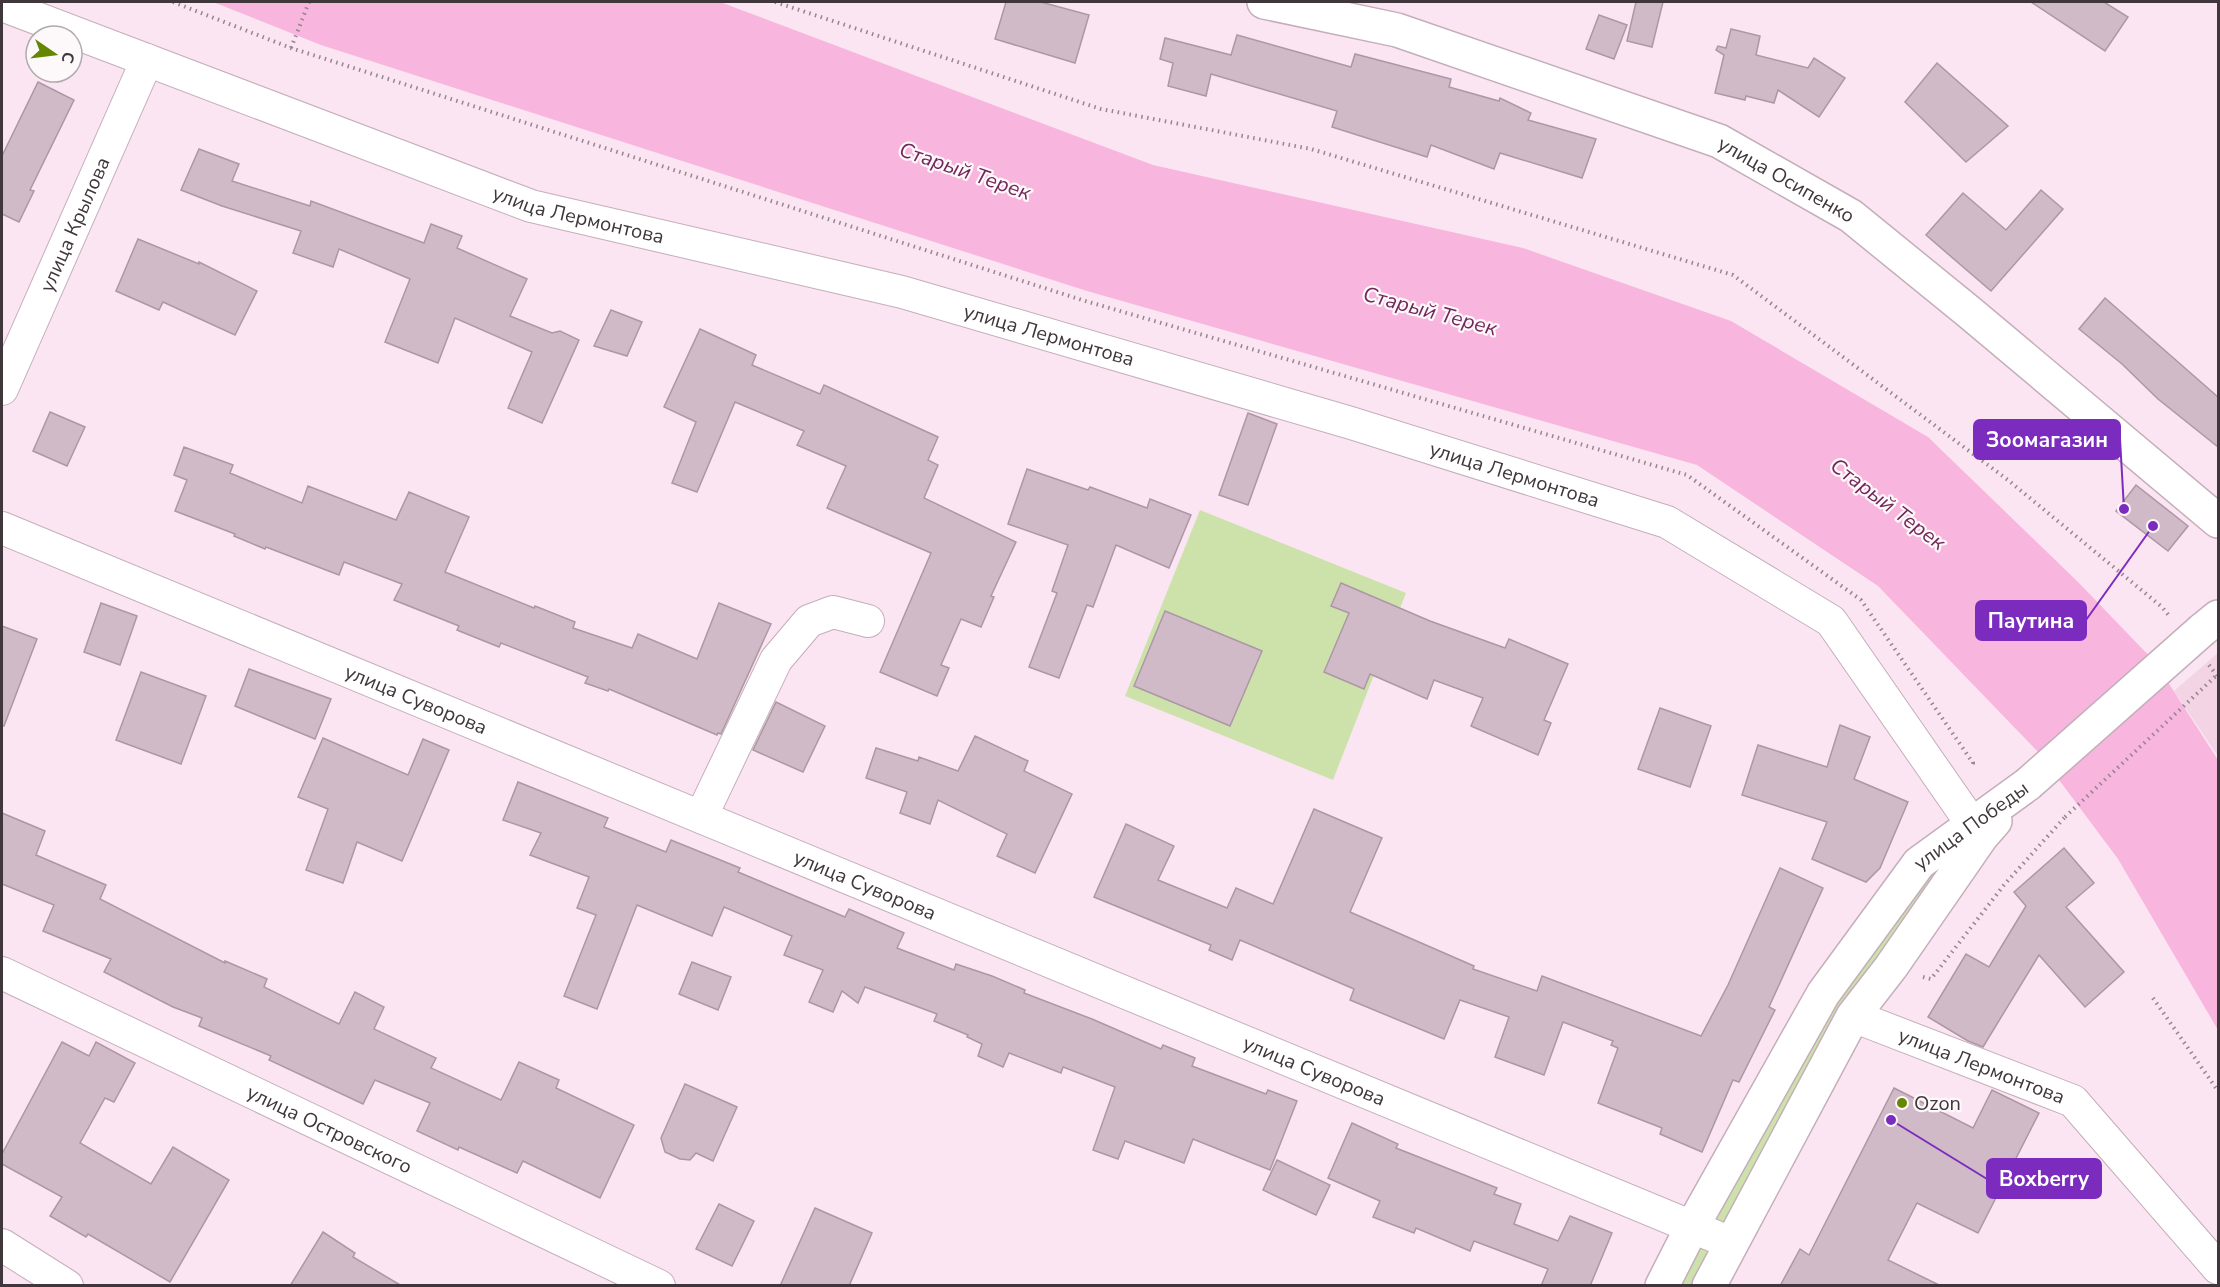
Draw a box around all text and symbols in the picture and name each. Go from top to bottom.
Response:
north arrow [24,24,84,84]
text: С [56,49,80,65]
street label: улица Осипенко [1713,130,1860,229]
water label: Старый Терек [895,135,1035,207]
street label: улица Крылова [33,153,116,296]
street label: улица Лермонтова [489,179,667,250]
water label: Старый Терек [1360,280,1501,343]
street label: улица Лермонтова [961,297,1138,373]
callout: Зоомагазин [1974,420,2120,459]
text: Зоомагазин [1986,426,2108,454]
street label: улица Лермонтова [1426,435,1603,514]
water label: Старый Терек [1825,451,1952,557]
callout: Паутина [1976,601,2086,640]
text: Паутина [1988,607,2074,635]
street label: улица Суворова [341,658,491,741]
street label: улица Победы [1908,775,2034,876]
street label: улица Суворова [790,843,940,926]
street label: улица Лермонтова [1894,1021,2069,1110]
street label: улица Суворова [1239,1029,1390,1112]
street label: улица Островского [243,1078,417,1180]
place label: Ozon [1914,1090,1961,1117]
marker: Ozon [1895,1096,1909,1110]
callout: Boxberry [1987,1159,2101,1198]
text: Boxberry [1999,1165,2090,1193]

